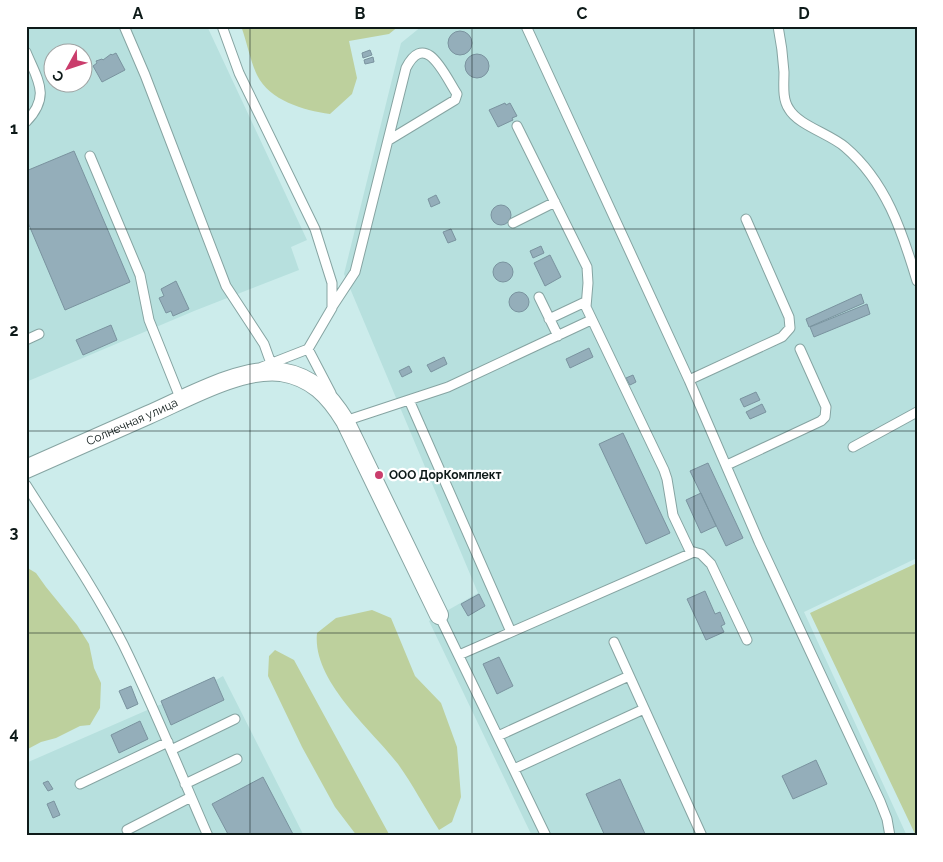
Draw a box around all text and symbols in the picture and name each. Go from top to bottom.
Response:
text: A [133,4,144,23]
text: B [355,4,366,23]
text: C [577,4,588,23]
text: D [798,4,810,23]
north arrow [42,42,92,92]
text: С [49,67,67,85]
text: 1 [10,119,18,138]
text: 2 [9,321,19,340]
street label: Солнечная улица [84,395,180,448]
place label: ООО ДорКомплект [389,468,502,482]
marker: ООО ДорКомплект [373,469,385,481]
text: 3 [10,523,19,542]
text: 4 [9,724,19,743]

